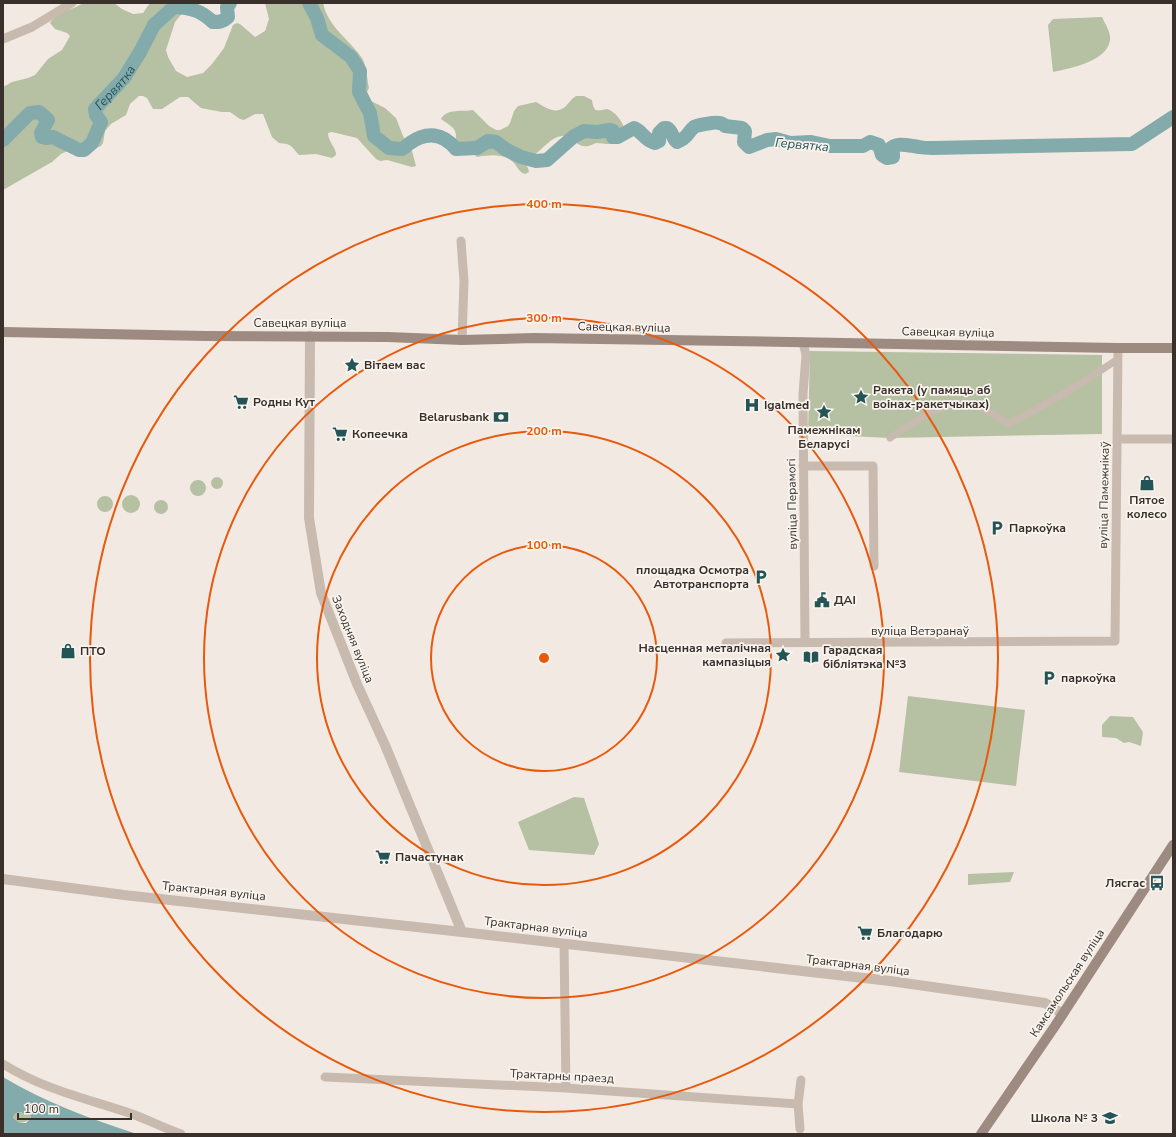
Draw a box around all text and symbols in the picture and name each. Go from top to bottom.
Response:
water label: Гервятка [91,62,140,114]
water label: Гервятка [774,134,830,156]
text: 400 m [526,196,562,212]
text: 300 m [526,310,562,326]
street label: Савецкая вуліца [254,315,346,331]
street label: Савецкая вуліца [577,318,671,336]
street label: Савецкая вуліца [901,323,995,341]
place icon: Вітаем вас [343,356,361,374]
place label: Вітаем вас [364,357,426,373]
place label: Ракета (у памяць аб воінах-ракетчыках) [873,382,991,412]
place icon: Ракета (у памяць аб воінах-ракетчыках) [852,388,870,406]
supermarket icon: Родны Кут [232,393,250,411]
place label: Родны Кут [253,394,315,410]
hospital icon: Igalmed [743,396,761,414]
place label: Igalmed [764,397,809,413]
place icon: Памежнікам Беларусі [815,403,833,421]
bank icon: Belarusbank [492,408,510,426]
place label: Belarusbank [419,409,490,425]
place label: Памежнікам Беларусі [788,422,860,452]
text: 200 m [526,423,562,439]
supermarket icon: Копеечка [331,425,349,443]
place label: Копеечка [352,426,408,442]
street label: вуліца Памежнікаў [1095,440,1113,549]
street label: вуліца Перамогі [783,458,801,550]
shop icon: Пятое колесо [1138,474,1156,492]
place label: Пятое колесо [1127,492,1167,522]
parking icon: Паркоўка [988,519,1006,537]
place label: Паркоўка [1009,520,1066,536]
text: 100 m [526,537,562,553]
place label: площадка Осмотра Автотранспорта [636,562,749,592]
parking icon: площадка Осмотра Автотранспорта [752,568,770,586]
public building icon: ДАІ [813,591,831,609]
place label: ДАІ [834,592,856,608]
street label: Заходняя вуліца [328,593,378,685]
street label: вуліца Ветэранаў [871,623,970,639]
place label: Насценная металічная кампазіцыя [638,640,771,670]
shop icon: ПТО [59,642,77,660]
place label: Гарадская бібліятэка №3 [823,642,906,672]
place label: ПТО [80,643,106,659]
place icon: Насценная металічная кампазіцыя [774,646,792,664]
library icon: Гарадская бібліятэка №3 [802,648,820,666]
centre of rings [537,651,551,665]
parking icon: паркоўка [1040,669,1058,687]
place label: паркоўка [1061,670,1116,686]
supermarket icon: Пачастунак [374,848,392,866]
place label: Пачастунак [395,849,464,865]
bus stop icon: Лясгас [1148,874,1166,892]
place label: Лясгас [1105,875,1145,891]
street label: Трактарная вуліца [161,878,267,904]
street label: Трактарная вуліца [483,913,589,941]
supermarket icon: Благодарю [856,924,874,942]
place label: Благодарю [877,925,943,941]
street label: Камсамольская вуліца [1026,926,1108,1040]
street label: Трактарная вуліца [805,951,911,979]
street label: Трактарны праезд [510,1065,614,1087]
scale bar [18,1095,131,1121]
text: 100 m [24,1101,59,1117]
school or university icon: Школа № 3 [1101,1109,1119,1127]
place label: Школа № 3 [1031,1110,1098,1126]

